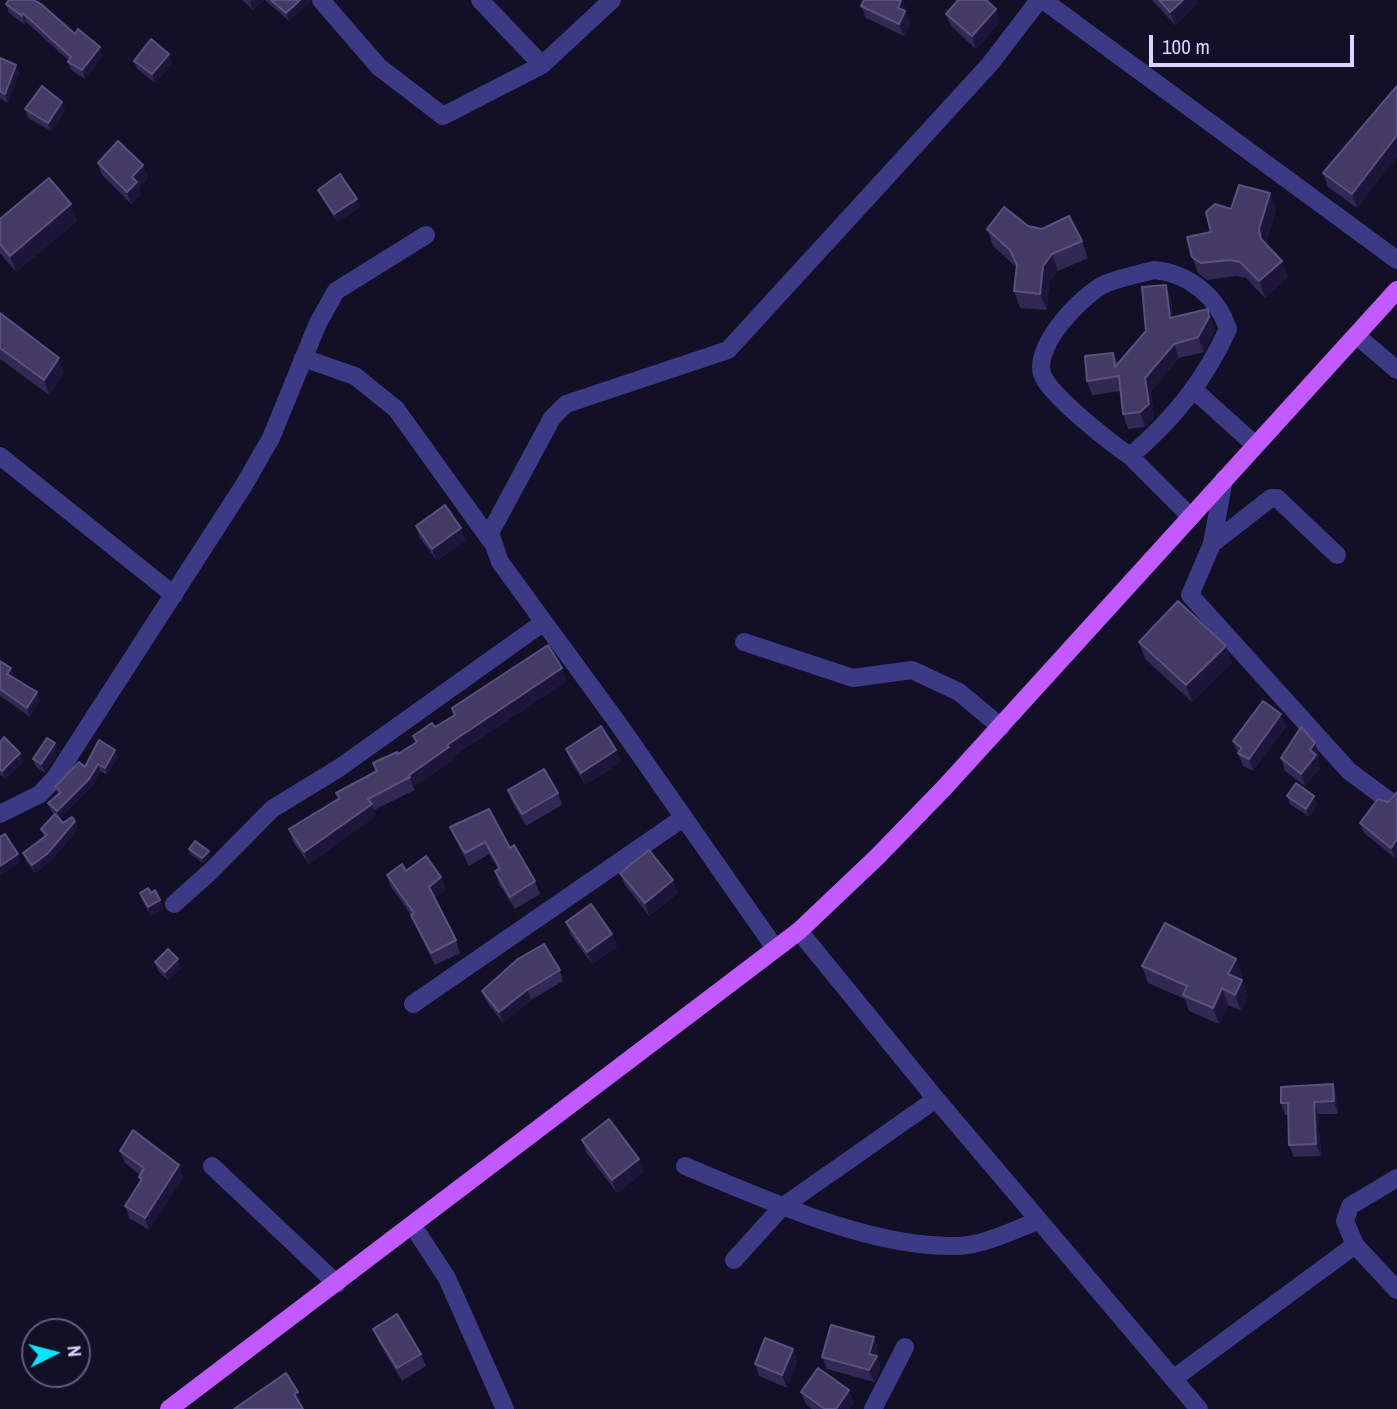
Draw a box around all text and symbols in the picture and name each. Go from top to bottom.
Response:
scale bar [1152,21,1357,65]
text: 100 m [1162,32,1210,61]
north arrow [21,1318,91,1388]
text: N [61,1344,88,1358]

